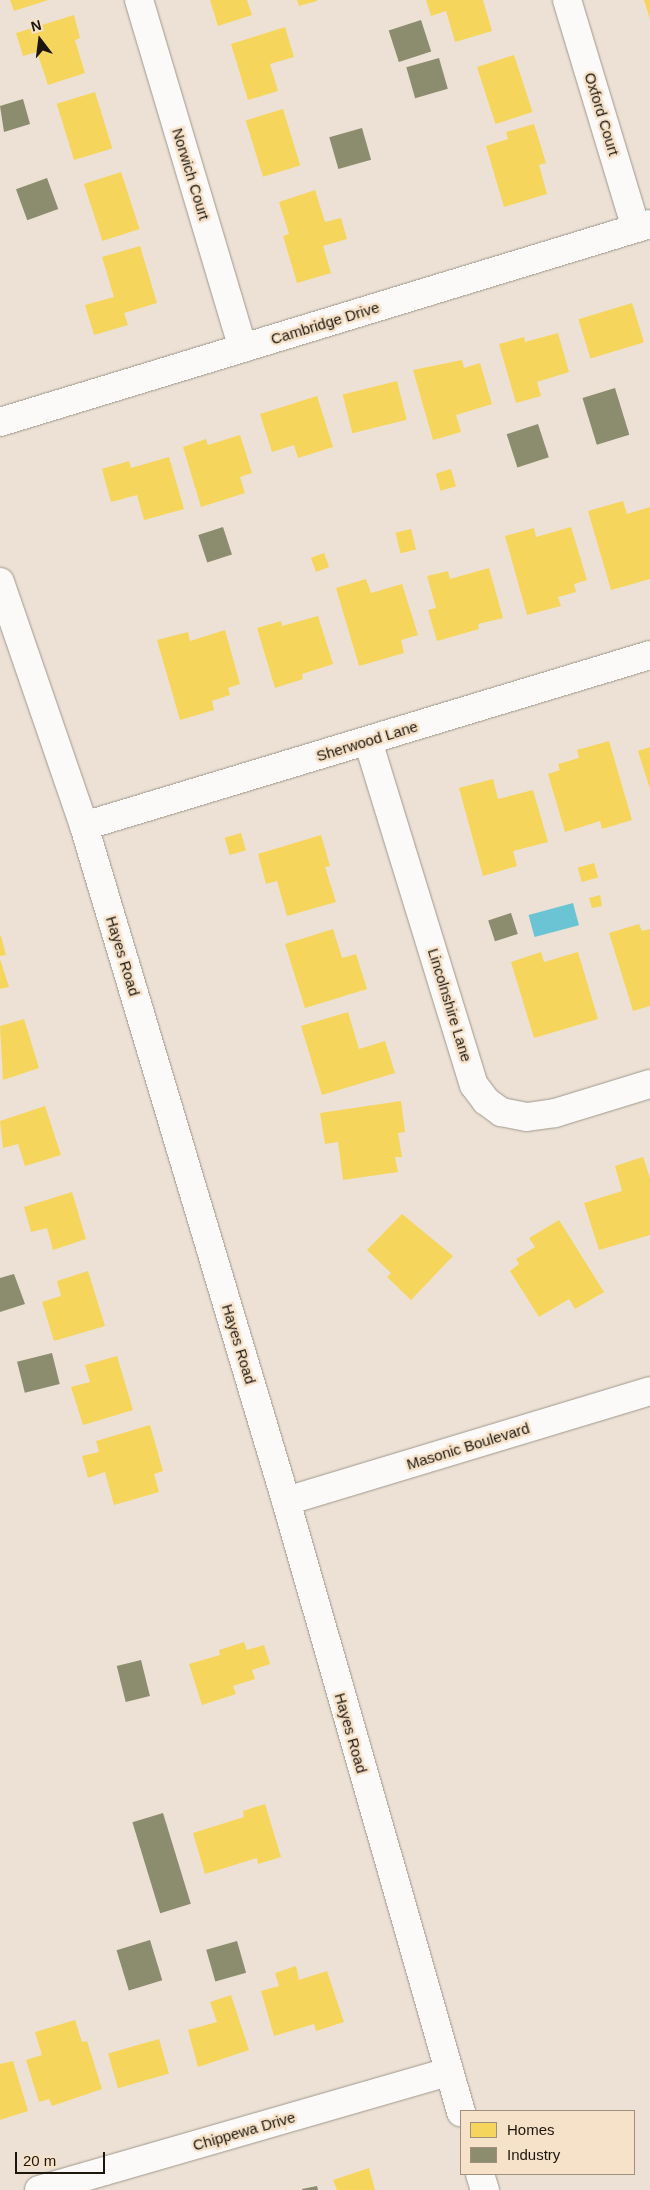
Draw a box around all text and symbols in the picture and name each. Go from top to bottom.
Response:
north arrow [15,15,65,65]
text: N [29,16,43,35]
street label: Oxford Court [581,70,623,158]
street label: Norwich Court [169,126,213,222]
street label: Cambridge Drive [269,298,381,348]
street label: Sherwood Lane [314,717,420,765]
street label: Hayes Road [102,914,144,998]
street label: Lincolnshire Lane [424,946,476,1064]
street label: Hayes Road [218,1302,260,1386]
street label: Masonic Boulevard [404,1419,532,1473]
street label: Hayes Road [331,1691,371,1775]
street label: Chippewa Drive [191,2108,297,2154]
legend [460,2110,635,2175]
text: Homes [507,2121,555,2138]
scale bar [18,2142,108,2174]
text: Industry [507,2146,560,2163]
text: 20 m [23,2152,56,2169]

